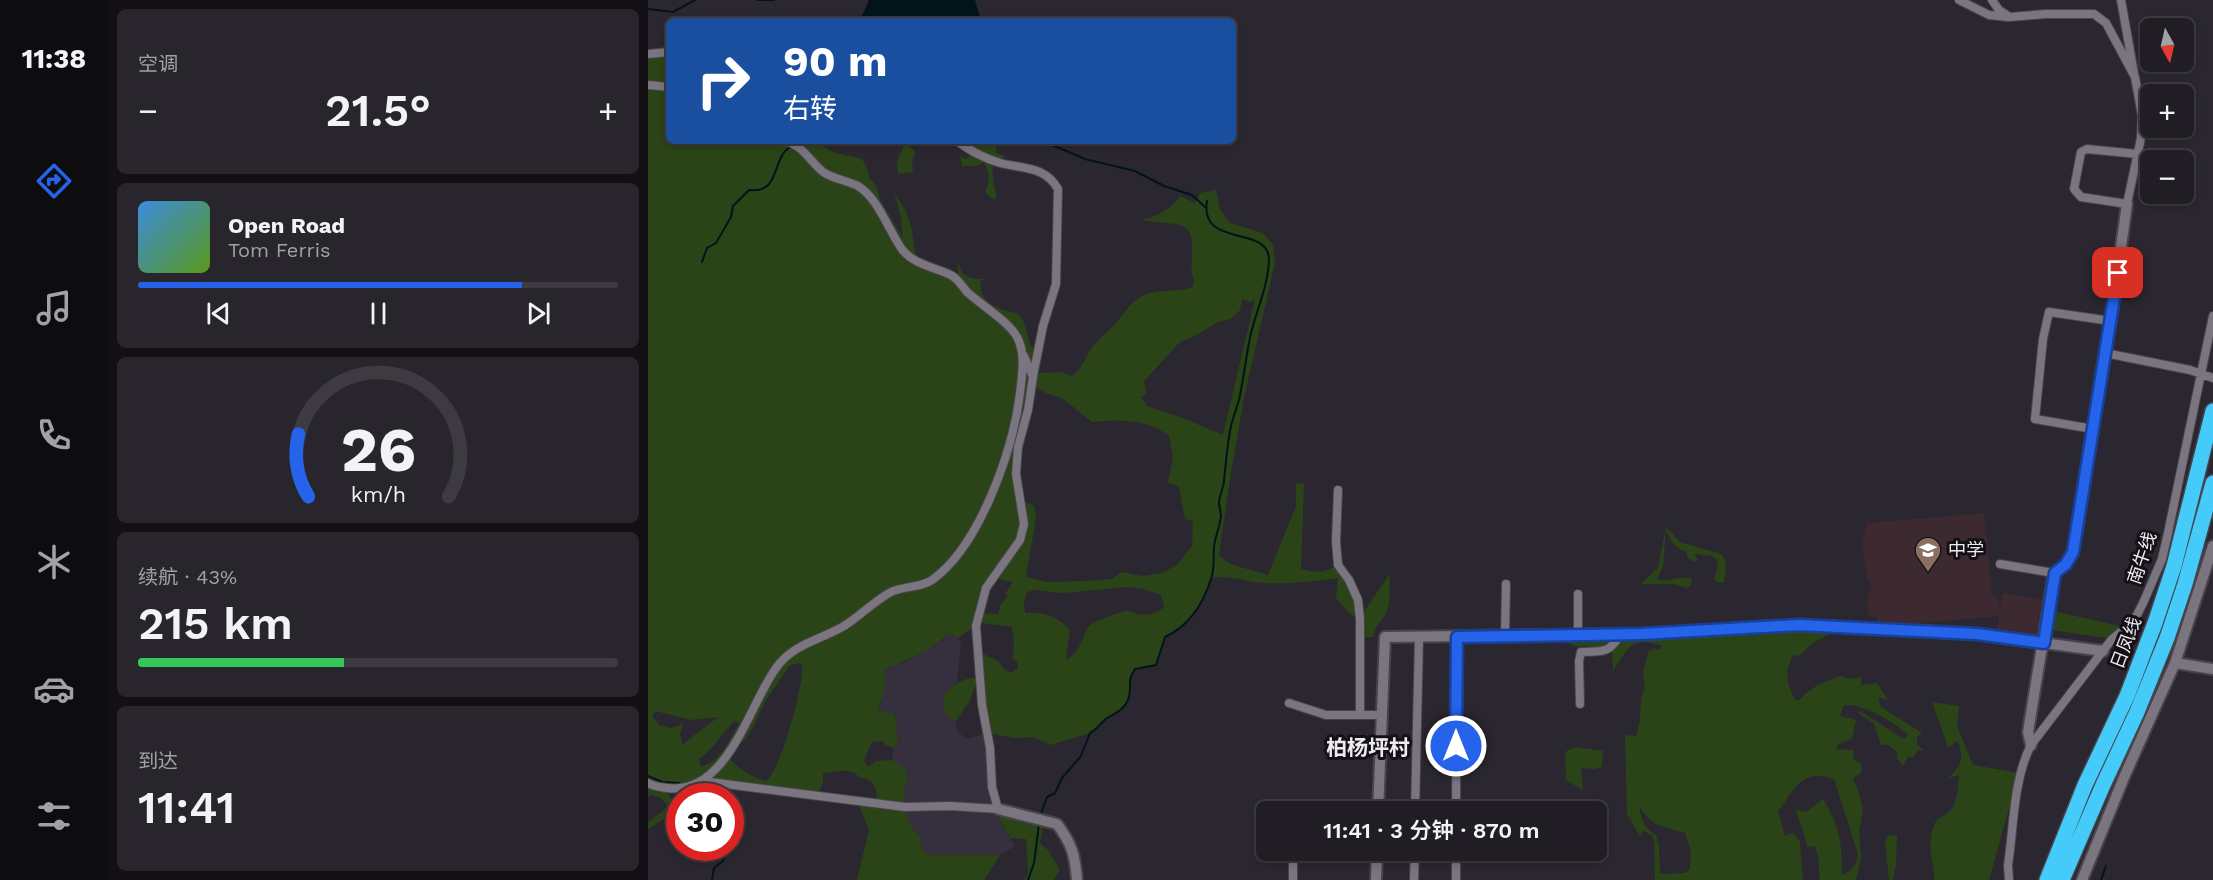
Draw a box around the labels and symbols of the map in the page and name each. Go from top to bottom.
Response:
north arrow [2140,18,2194,72]
pin [2092,247,2143,298]
street label: 南牛线 [2123,529,2160,587]
school or university icon: 中学 [1913,535,1943,573]
place label: 中学 [1948,539,1984,560]
street label: 日凤线 [2106,614,2145,672]
position arrow [1424,714,1488,778]
district label: 柏杨坪村 [1326,735,1410,760]
speed limit sign: 30 [666,783,744,861]

